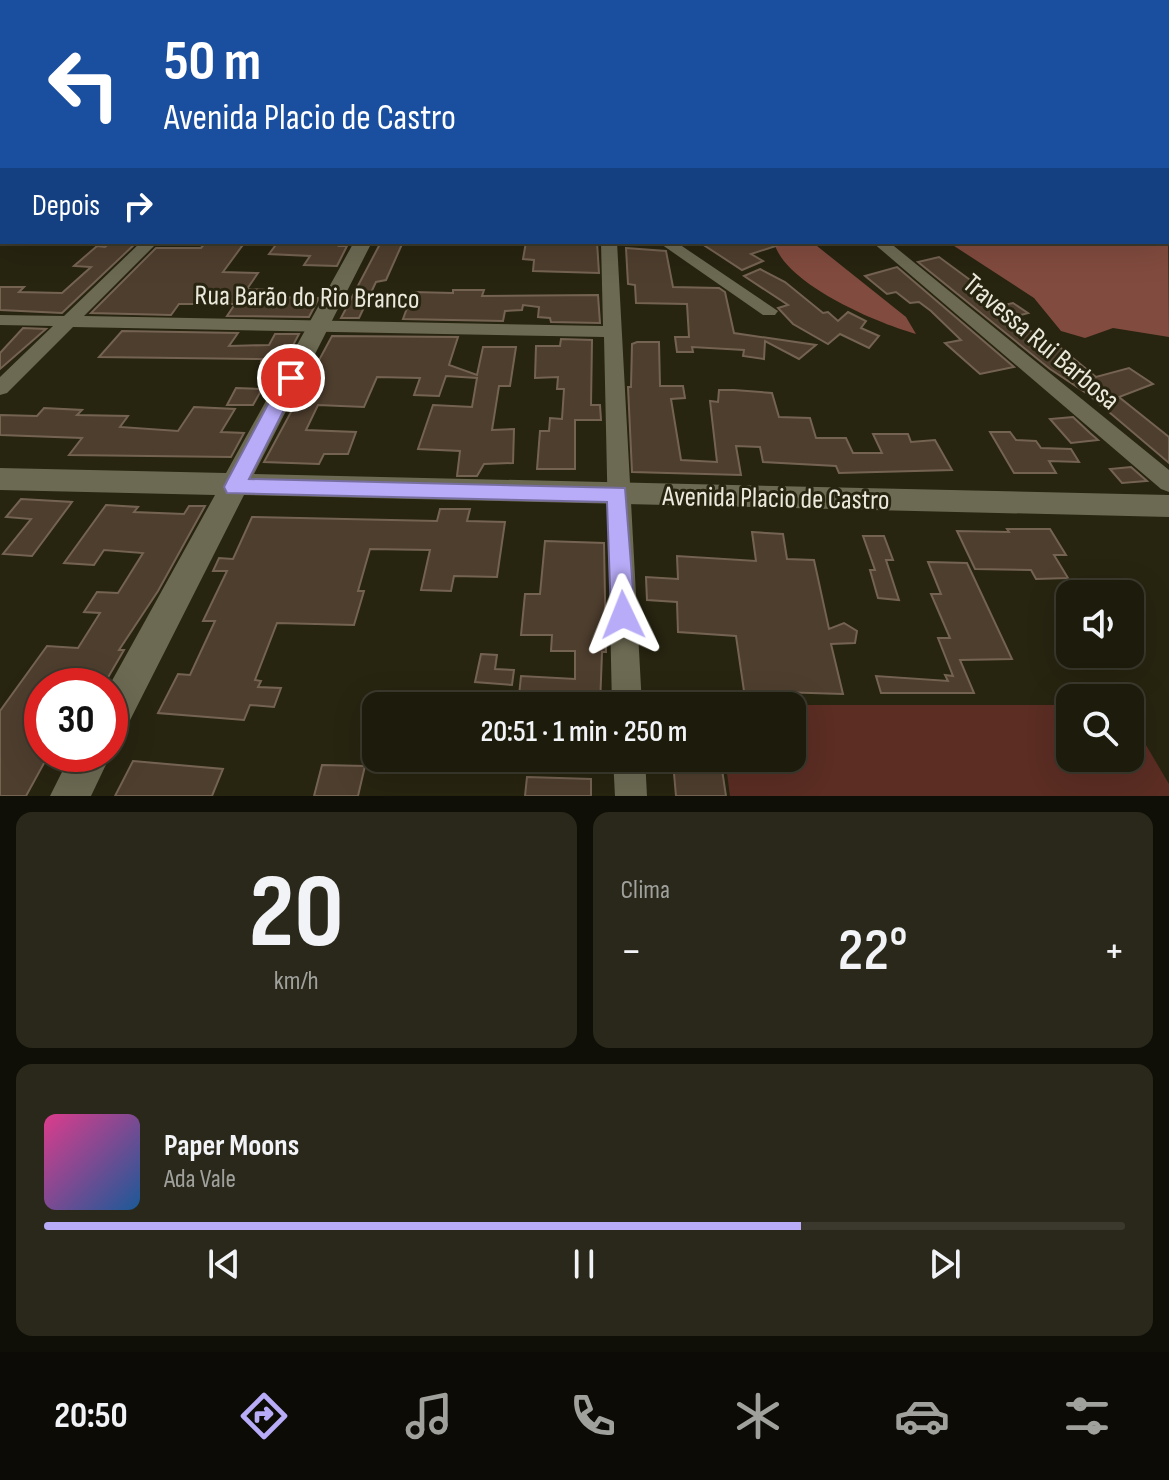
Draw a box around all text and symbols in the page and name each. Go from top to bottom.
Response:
text: 50 m [164,29,261,96]
icon: left [32,32,136,136]
text: Avenida Placio de Castro [164,97,456,140]
icon: right [116,184,160,228]
text: Depois [32,188,100,224]
street label: Travessa Rui Barbosa [956,267,1126,417]
street label: Rua Barão do Rio Branco [194,279,420,316]
pin [257,344,325,412]
icon: arrive [269,356,313,400]
street label: Avenida Placio de Castro [661,480,890,517]
position arrow [581,573,665,657]
map controls [1056,580,1144,772]
button: sound [1056,580,1144,668]
speed limit sign: 30 [24,668,128,772]
button: search [1056,684,1144,772]
text: 20:51 · 1 min · 250 m [481,714,687,750]
text: 20 [249,851,344,976]
text: Clima [621,875,670,906]
text: 22° [838,915,908,987]
text: − [621,925,642,978]
text: + [1103,925,1125,978]
text: km/h [274,966,319,997]
text: Paper Moons [164,1128,299,1164]
text: Ada Vale [164,1164,236,1195]
icon: previous [202,1242,246,1286]
icon: pause [562,1242,606,1286]
icon: next [923,1242,967,1286]
icon: directions [236,1388,292,1444]
icon: music [401,1388,457,1444]
icon: phone [565,1388,621,1444]
icon: climate [730,1388,786,1444]
icon: car [894,1388,950,1444]
icon: filters [1059,1388,1115,1444]
text: 20:50 [54,1395,128,1438]

